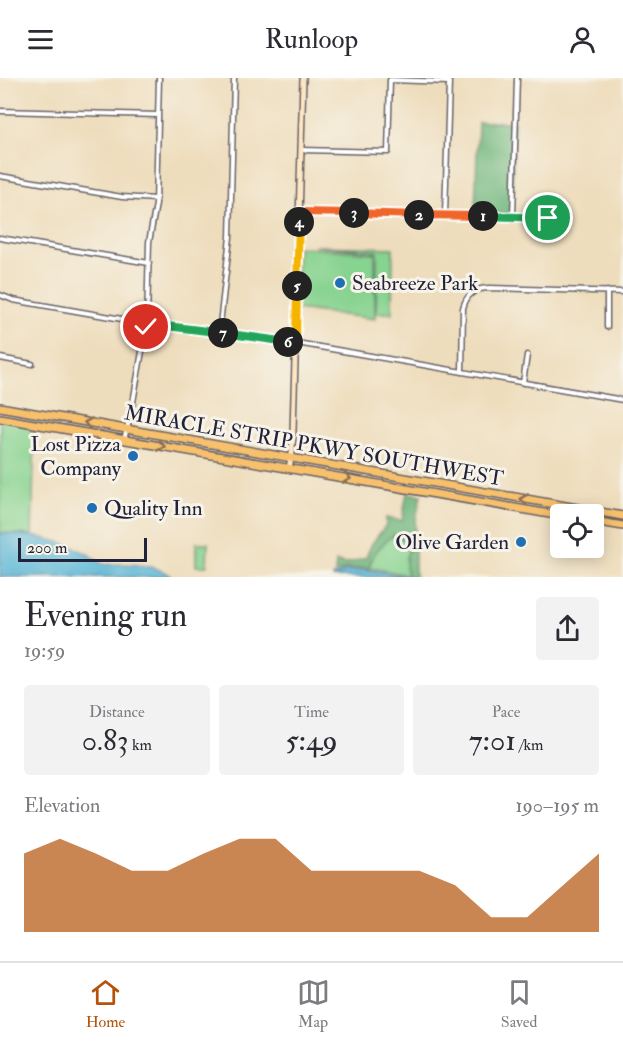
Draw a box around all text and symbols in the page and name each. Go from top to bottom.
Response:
icon: menu [24,23,57,56]
text: Runloop [265,23,358,56]
icon: person [566,23,599,56]
pin [522,192,573,243]
pin: 3 [339,198,369,228]
pin: 2 [404,200,434,230]
pin: 1 [468,201,498,231]
icon: arrive [531,201,564,234]
text: 3 [351,203,357,223]
text: 2 [415,205,423,225]
text: 1 [480,206,486,226]
pin: 4 [284,207,314,237]
text: 4 [295,212,303,232]
place label: Seabreeze Park [352,270,478,297]
pin: 5 [282,271,312,301]
text: 5 [293,276,301,296]
marker: Seabreeze Park [333,276,347,290]
pin [120,301,171,352]
icon: check [129,310,162,343]
pin: 7 [208,318,238,348]
text: 7 [219,323,227,343]
pin: 6 [273,327,303,357]
text: 6 [284,332,292,352]
street label: MIRACLE STRIP PKWY SOUTHWEST [122,399,506,493]
one-way arrow [84,417,94,430]
place label: Lost Pizza Company [30,431,122,482]
one-way arrow [156,439,166,452]
marker: Lost Pizza Company [126,449,140,463]
one-way arrow [341,471,351,484]
one-way arrow [519,493,529,506]
place label: Quality Inn [104,495,203,522]
marker: Quality Inn [85,501,99,515]
map controls [550,504,604,558]
button: locate [550,504,604,558]
place label: Olive Garden [395,529,509,556]
scale bar [18,535,147,562]
marker: Olive Garden [514,535,528,549]
text: 200 m [27,538,67,558]
text: Evening run [24,595,187,636]
button: share [536,597,599,660]
text: 19:59 [24,638,65,663]
text: Distance [89,702,145,722]
text: Time [294,702,329,722]
text: Pace [492,702,521,722]
text: 0.83 [82,722,129,759]
text: 5:49 [285,722,338,759]
text: 7:01 [469,722,516,759]
text: km [129,735,152,755]
text: /km [516,735,543,755]
text: Elevation [24,793,100,818]
text: 190–195 m [516,793,599,818]
tab: Home [86,976,125,1032]
tab: Map [297,976,330,1032]
tab: Saved [501,976,537,1032]

